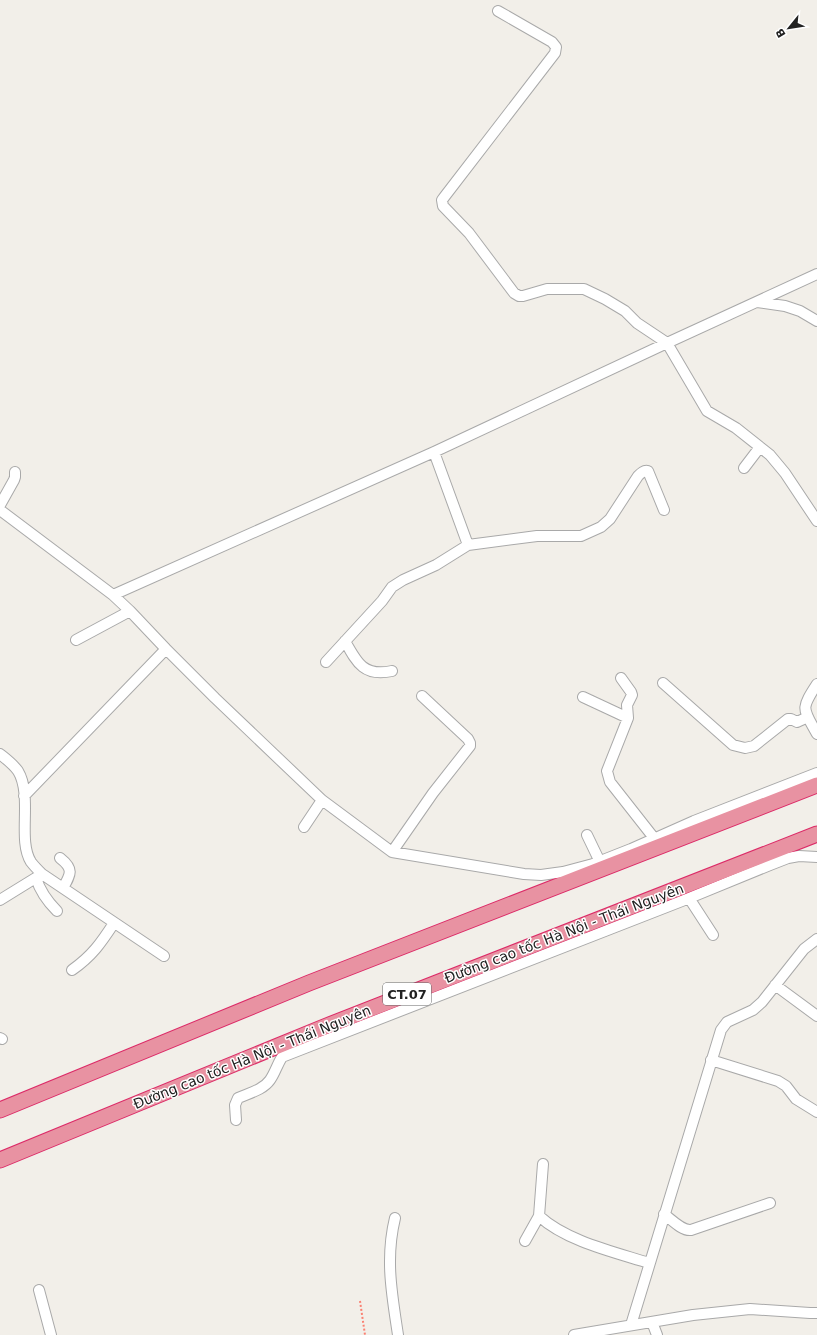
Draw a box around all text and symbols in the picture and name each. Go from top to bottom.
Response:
north arrow [769,8,809,48]
text: B [773,26,788,40]
street label: Đường cao tốc Hà Nội - Thái Nguyên [442,880,686,986]
road number: CT.07 [383,983,431,1005]
street label: Đường cao tốc Hà Nội - Thái Nguyên [131,1002,373,1112]

